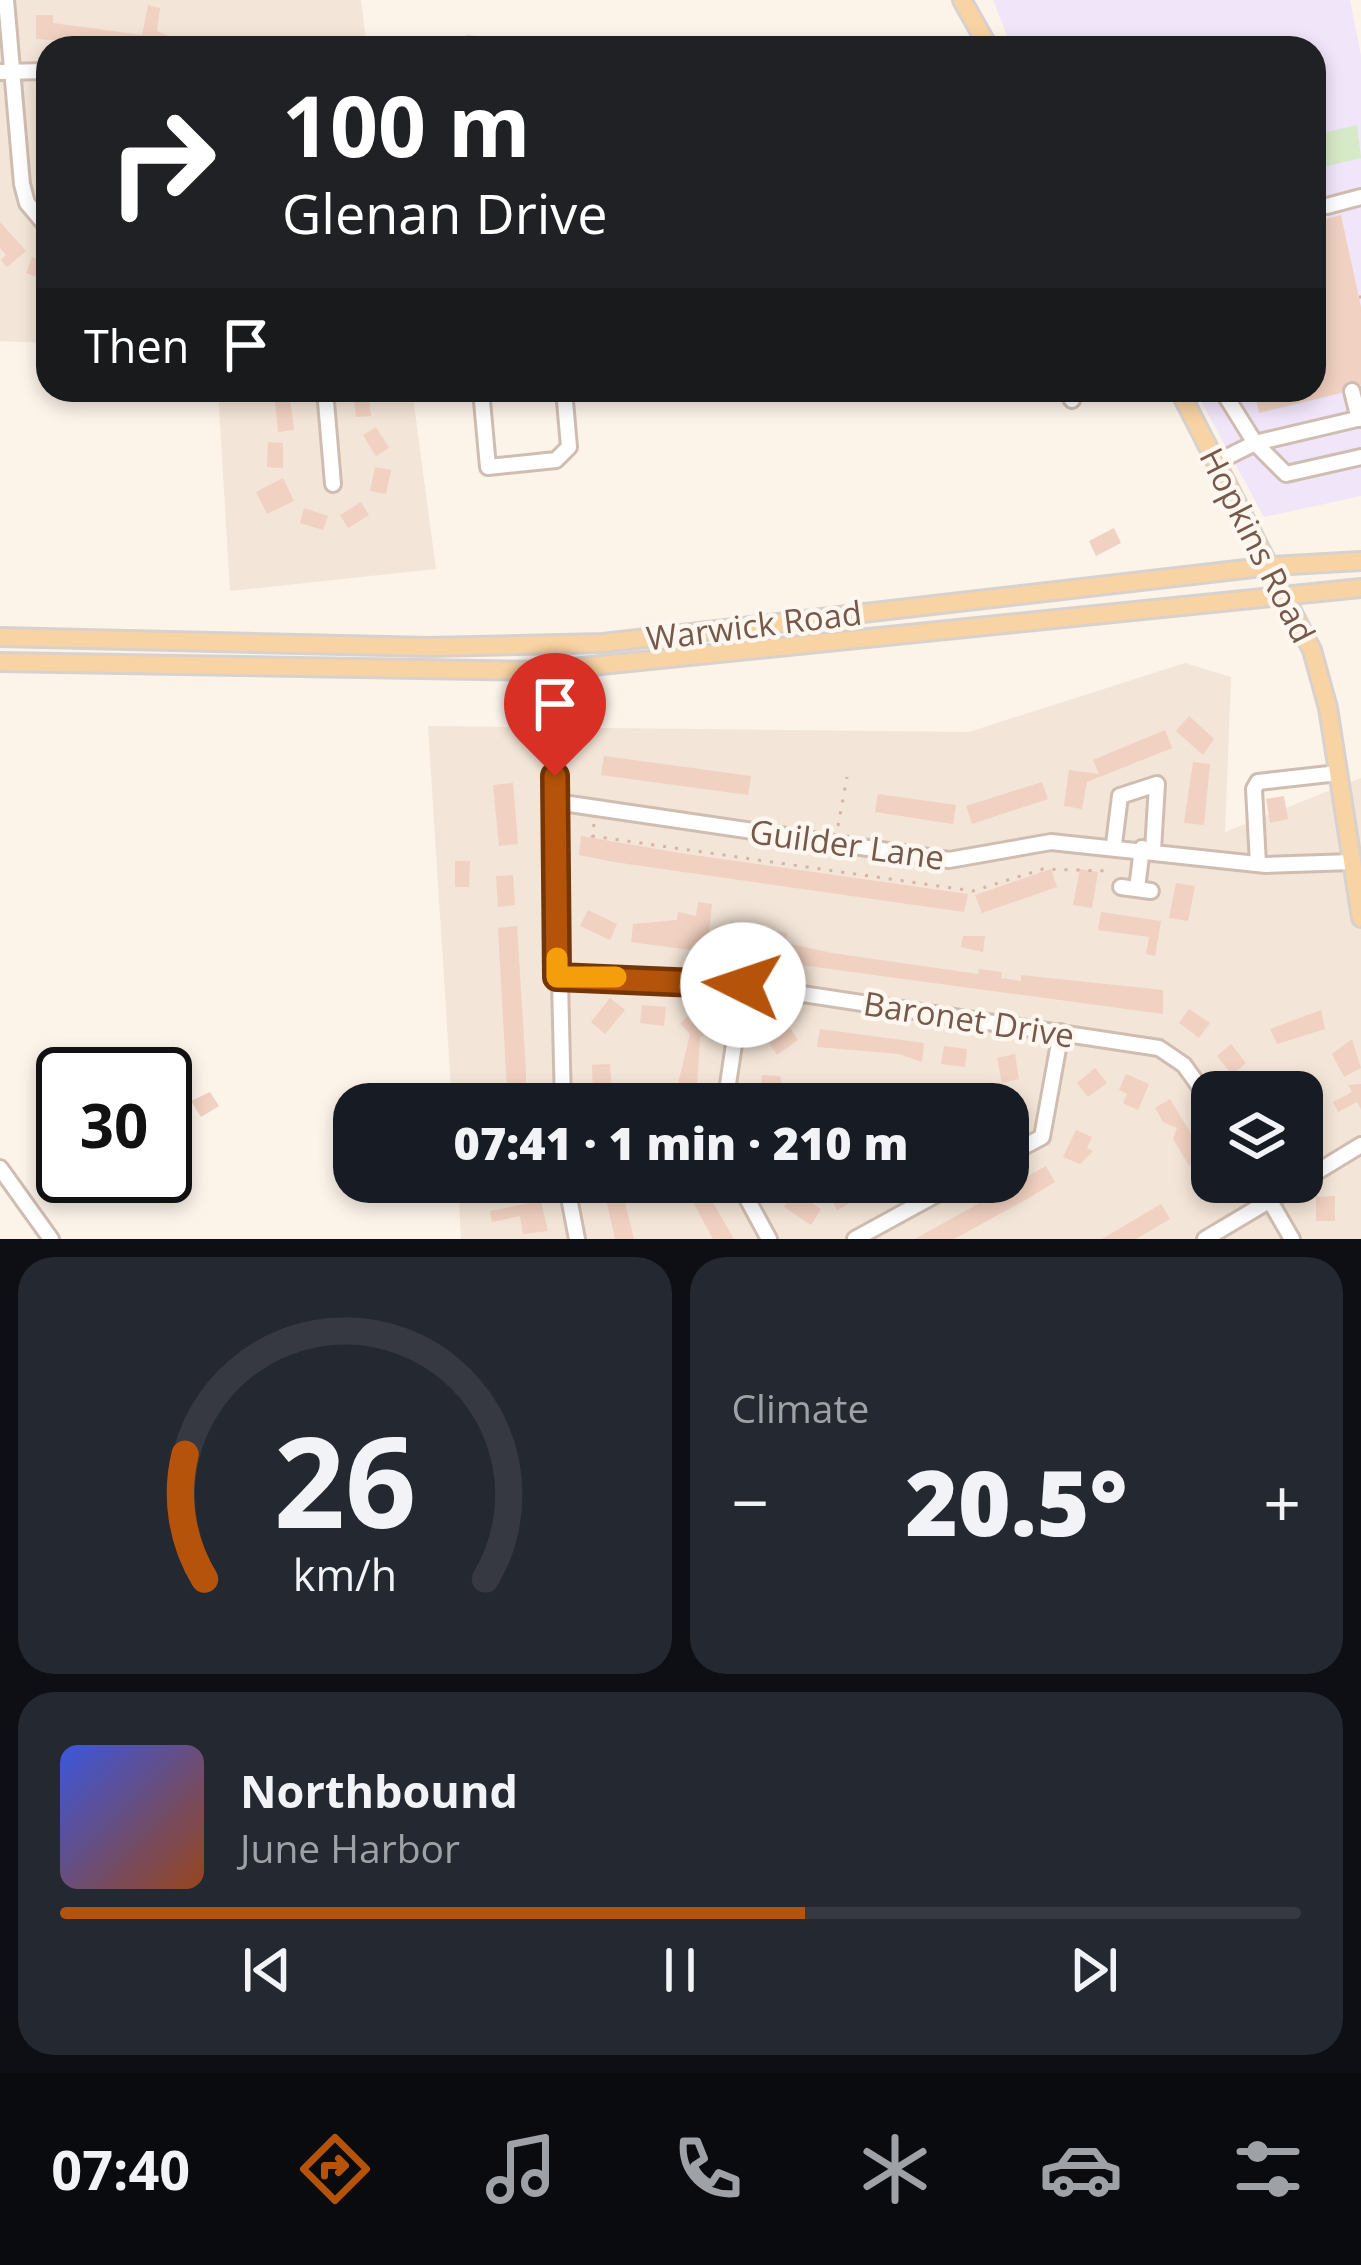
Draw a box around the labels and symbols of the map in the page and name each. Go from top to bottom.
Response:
street label: Hopkins Road [1190,440,1326,650]
street label: Warwick Road [644,589,864,661]
pin [504,653,606,776]
street label: Guilder Lane [747,808,947,880]
position arrow [680,922,806,1048]
street label: Baronet Drive [860,980,1078,1058]
speed limit sign: 30 [36,1047,192,1203]

